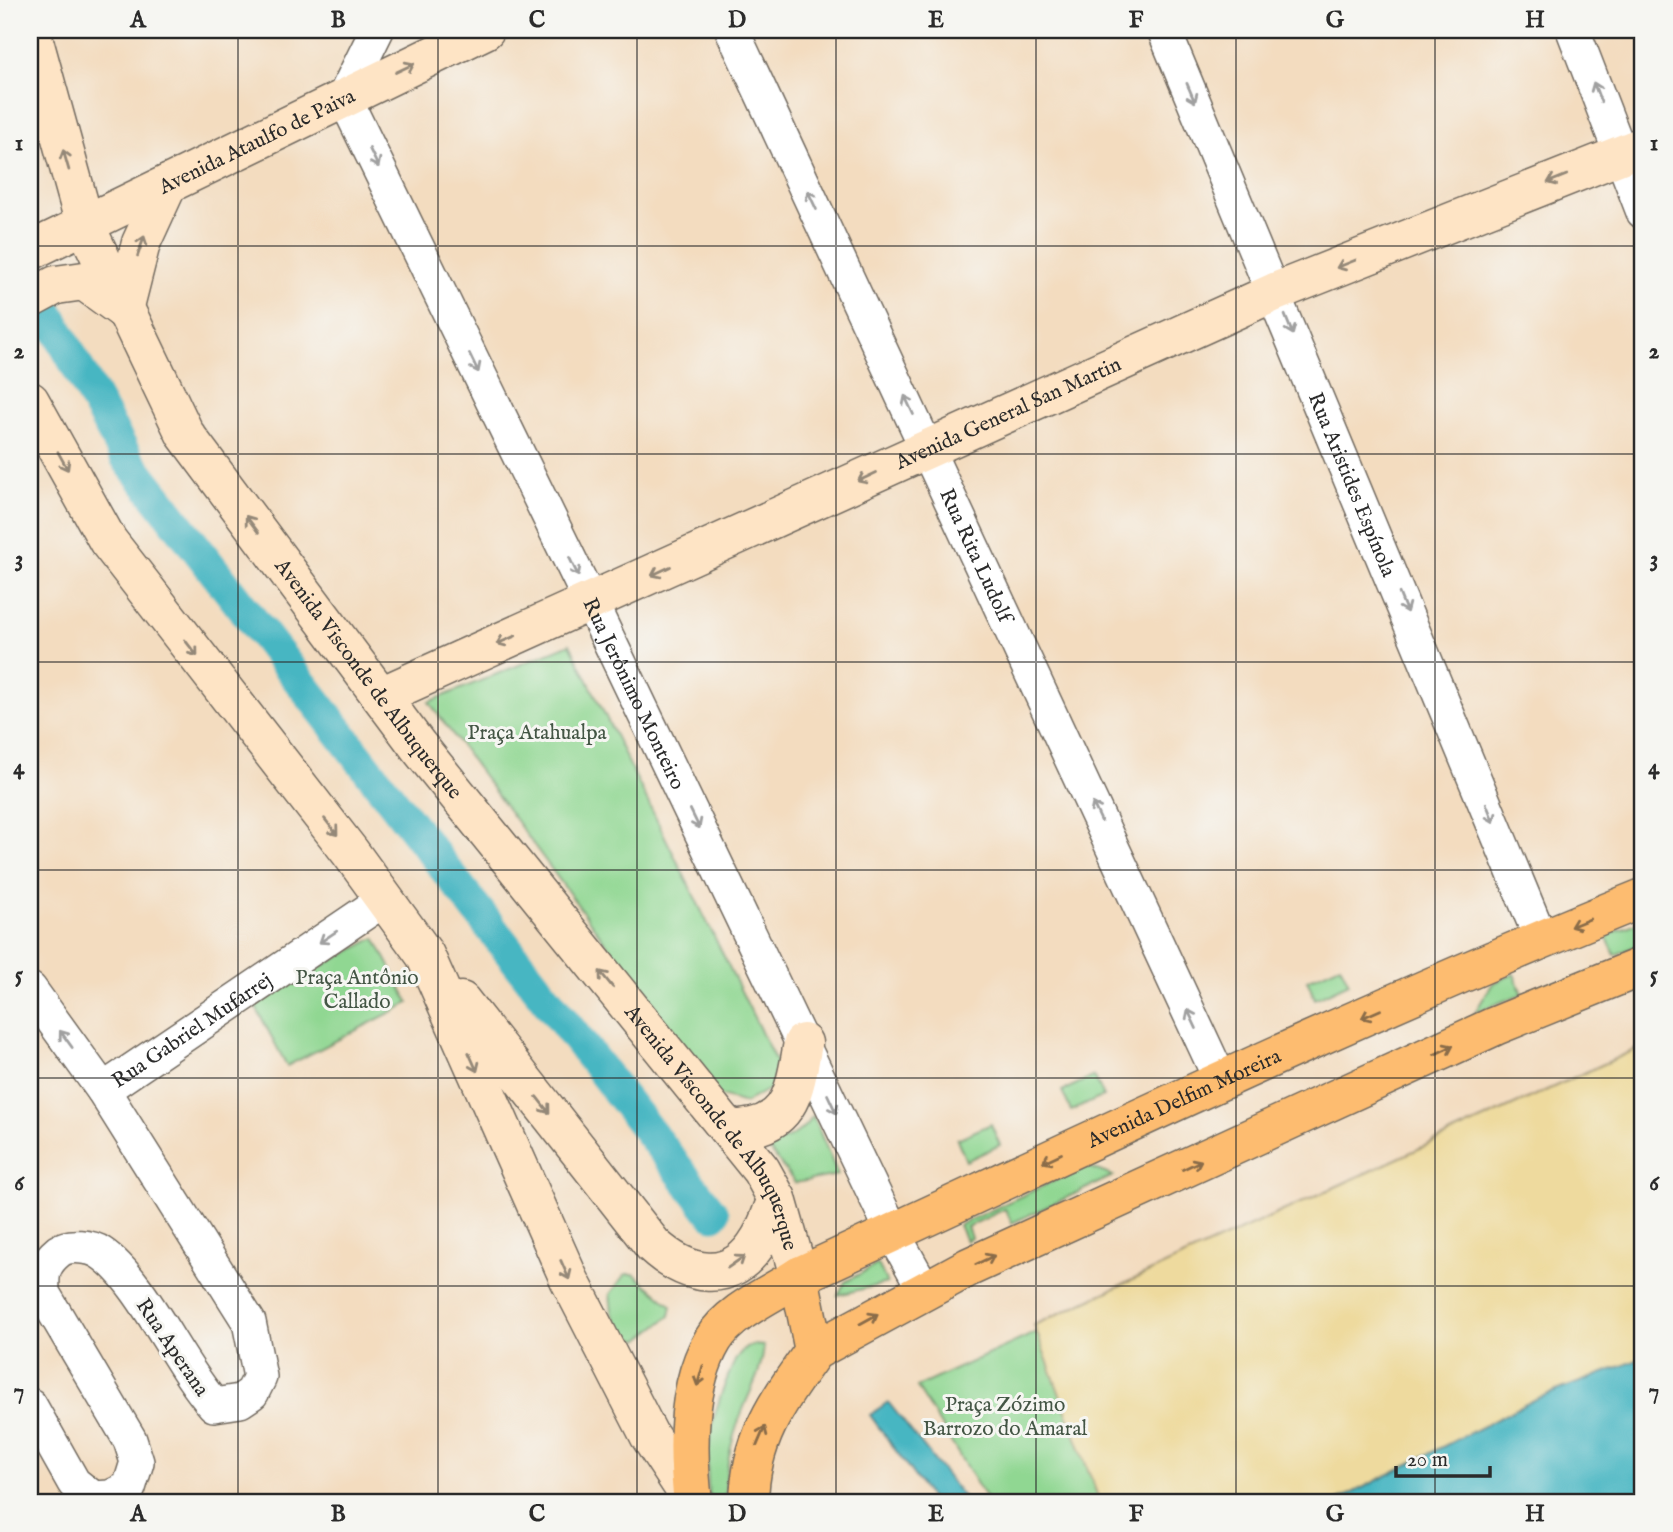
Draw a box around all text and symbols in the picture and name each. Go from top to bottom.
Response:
text: A [129,6,147,35]
text: B [330,6,346,35]
text: C [529,6,546,35]
text: D [728,6,746,35]
text: E [928,6,944,35]
text: F [1129,6,1144,35]
text: G [1326,6,1345,35]
text: H [1525,6,1545,35]
one-way arrow [394,60,415,74]
one-way arrow [1185,81,1198,103]
one-way arrow [1590,81,1602,103]
street label: Avenida Ataulfo de Paiva [154,83,361,202]
text: 1 [15,129,23,158]
text: 1 [1650,129,1658,158]
one-way arrow [367,147,381,168]
one-way arrow [58,149,71,171]
one-way arrow [1547,174,1569,187]
one-way arrow [805,190,818,211]
one-way arrow [136,235,148,257]
one-way arrow [1336,258,1357,271]
one-way arrow [1283,313,1296,335]
text: 2 [14,337,25,366]
text: 2 [1649,337,1660,366]
street label: Avenida General San Martin [891,351,1126,477]
one-way arrow [467,352,481,373]
street label: Rua Aristides Espínola [1301,389,1402,582]
one-way arrow [902,395,915,416]
one-way arrow [56,450,70,470]
one-way arrow [857,470,878,484]
street label: Rua Rita Ludolf [932,484,1019,630]
one-way arrow [245,515,260,534]
text: 3 [15,545,23,574]
text: 3 [1650,545,1658,574]
street label: Avenida Visconde de Albuquerque [267,553,468,805]
one-way arrow [567,556,581,577]
one-way arrow [650,566,671,579]
one-way arrow [1398,592,1411,613]
street label: Rua Jerônimo Monteiro [576,594,690,794]
one-way arrow [496,634,517,647]
one-way arrow [183,638,198,657]
park label: Praça Atahualpa [467,720,608,747]
text: 4 [13,753,25,782]
text: 4 [1648,753,1660,782]
one-way arrow [1089,802,1103,823]
one-way arrow [1484,802,1497,824]
one-way arrow [689,808,703,829]
one-way arrow [323,818,338,836]
one-way arrow [1570,918,1591,931]
one-way arrow [319,930,339,944]
text: 5 [15,961,24,990]
text: 5 [1650,961,1659,990]
park label: Praça Antônio Callado [295,965,419,1016]
street label: Rua Gabriel Mufarrej [107,967,278,1095]
one-way arrow [598,971,613,989]
street label: Avenida Visconde de Albuquerque [617,999,803,1254]
one-way arrow [1361,1008,1383,1021]
one-way arrow [1184,1009,1198,1030]
one-way arrow [59,1030,73,1049]
street label: Avenida Delfim Moreira [1082,1043,1286,1156]
one-way arrow [1433,1043,1454,1056]
one-way arrow [467,1051,480,1072]
one-way arrow [826,1093,840,1114]
one-way arrow [535,1096,550,1114]
one-way arrow [1042,1152,1064,1165]
one-way arrow [1181,1158,1202,1171]
text: 6 [14,1169,25,1198]
text: 6 [1649,1169,1660,1198]
one-way arrow [974,1253,996,1266]
one-way arrow [726,1255,745,1269]
one-way arrow [559,1259,572,1280]
street label: Rua Aperana [129,1294,215,1403]
one-way arrow [858,1312,878,1326]
one-way arrow [693,1365,706,1387]
text: 7 [14,1377,24,1406]
text: 7 [1649,1377,1659,1406]
park label: Praça Zózimo Barrozo do Amaral [923,1392,1087,1443]
one-way arrow [756,1426,769,1447]
scale bar [1396,1434,1491,1478]
text: 20 m [1407,1447,1448,1474]
text: A [129,1500,147,1529]
text: B [330,1500,346,1529]
text: C [529,1500,546,1529]
text: D [728,1500,746,1529]
text: E [928,1500,944,1529]
text: F [1129,1500,1144,1529]
text: G [1326,1500,1345,1529]
text: H [1525,1500,1545,1529]

